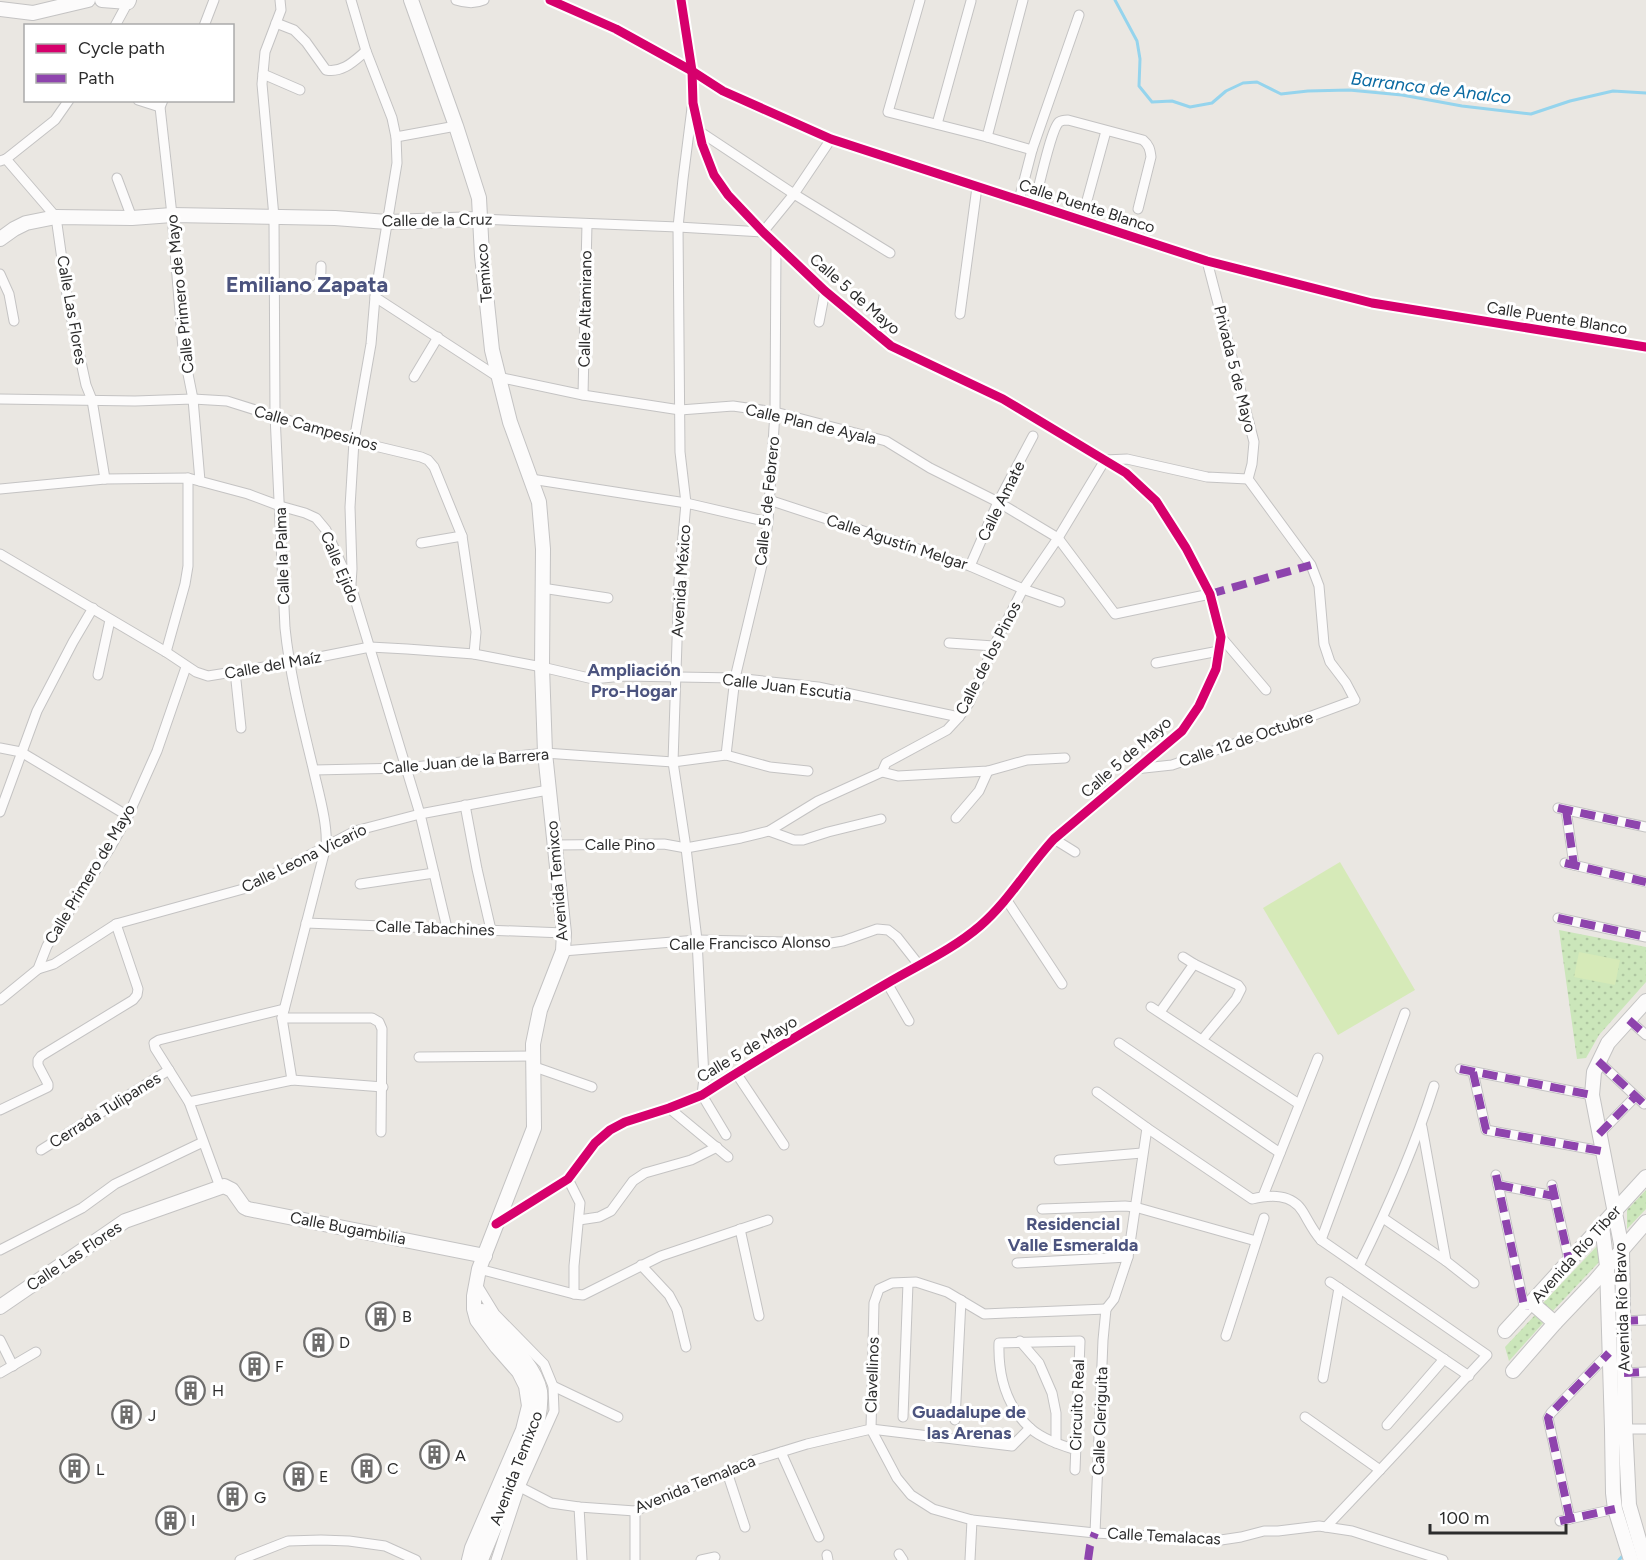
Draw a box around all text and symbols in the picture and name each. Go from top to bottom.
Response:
legend [24,24,234,102]
text: Cycle path [78,37,165,59]
text: Path [78,67,114,89]
water label: Barranca de Analco [1350,67,1512,109]
street label: Calle Puente Blanco [1016,175,1158,237]
street label: Calle de la Cruz [381,210,493,230]
street label: Calle Primero de Mayo [162,213,198,375]
street label: Temixco [472,243,496,303]
street label: Calle Altamirano [574,250,596,368]
street label: Calle 5 de Mayo [806,250,904,338]
street label: Calle Las Flores [53,254,91,366]
district label: Emiliano Zapata [226,271,388,298]
street label: Calle Puente Blanco [1485,297,1629,339]
street label: Privada 5 de Mayo [1210,303,1260,435]
street label: Calle Plan de Ayala [744,400,878,448]
street label: Calle Campesinos [252,401,380,455]
street label: Calle 5 de Febrero [751,435,783,567]
street label: Calle Amate [973,458,1029,544]
street label: Calle la Palma [271,507,293,605]
street label: Calle Agustín Melgar [824,510,971,574]
street label: Avenida México [668,524,694,638]
street label: Calle Ejido [316,529,364,605]
street label: Calle de los Pinos [951,598,1025,718]
street label: Calle del Maíz [223,647,323,683]
district label: Ampliación Pro-Hogar [587,659,681,702]
street label: Calle Juan Escutia [721,670,853,704]
street label: Calle 12 de Octubre [1176,707,1316,771]
street label: Calle 5 de Mayo [1077,713,1175,801]
street label: Calle Juan de la Barrera [382,744,550,778]
street label: Calle Primero de Mayo [41,801,139,947]
street label: Calle Leona Vicario [238,819,370,897]
street label: Avenida Temixco [542,820,572,942]
street label: Calle Pino [585,835,655,854]
street label: Calle Tabachines [375,916,495,940]
street label: Calle Francisco Alonso [669,932,831,954]
street label: Calle 5 de Mayo [693,1012,801,1086]
street label: Cerrada Tulipanes [46,1068,164,1152]
street label: Avenida Río Tiber [1527,1201,1625,1307]
street label: Calle Bugambilia [288,1207,408,1249]
district label: Residencial Valle Esmeralda [1008,1213,1138,1256]
street label: Calle Las Flores [23,1217,125,1295]
street label: Avenida Río Bravo [1610,1242,1634,1372]
building icon: B [365,1300,397,1332]
place label: B [402,1307,412,1326]
building icon: D [302,1326,334,1358]
place label: D [339,1333,350,1352]
street label: Clavellinos [861,1336,883,1414]
building icon: F [238,1350,270,1382]
place label: F [275,1357,284,1376]
street label: Circuito Real [1066,1359,1088,1451]
street label: Calle Cleriguita [1089,1366,1111,1476]
building icon: H [175,1374,207,1406]
place label: H [212,1381,224,1400]
building icon: J [111,1399,143,1431]
district label: Guadalupe de las Arenas [912,1401,1026,1444]
place label: J [148,1406,156,1425]
street label: Avenida Temixco [485,1408,547,1528]
building icon: A [418,1439,450,1471]
place label: A [455,1446,466,1465]
street label: Avenida Temalaca [632,1451,758,1517]
building icon: C [350,1452,382,1484]
building icon: L [59,1453,91,1485]
place label: C [387,1459,399,1478]
place label: L [96,1460,105,1479]
building icon: E [282,1460,314,1492]
place label: E [319,1467,328,1486]
building icon: G [217,1481,249,1513]
place label: G [254,1488,266,1507]
scale bar [1430,1497,1566,1535]
building icon: I [154,1504,186,1536]
text: 100 m [1439,1507,1489,1529]
place label: I [191,1511,195,1530]
street label: Calle Temalacas [1107,1524,1221,1548]

